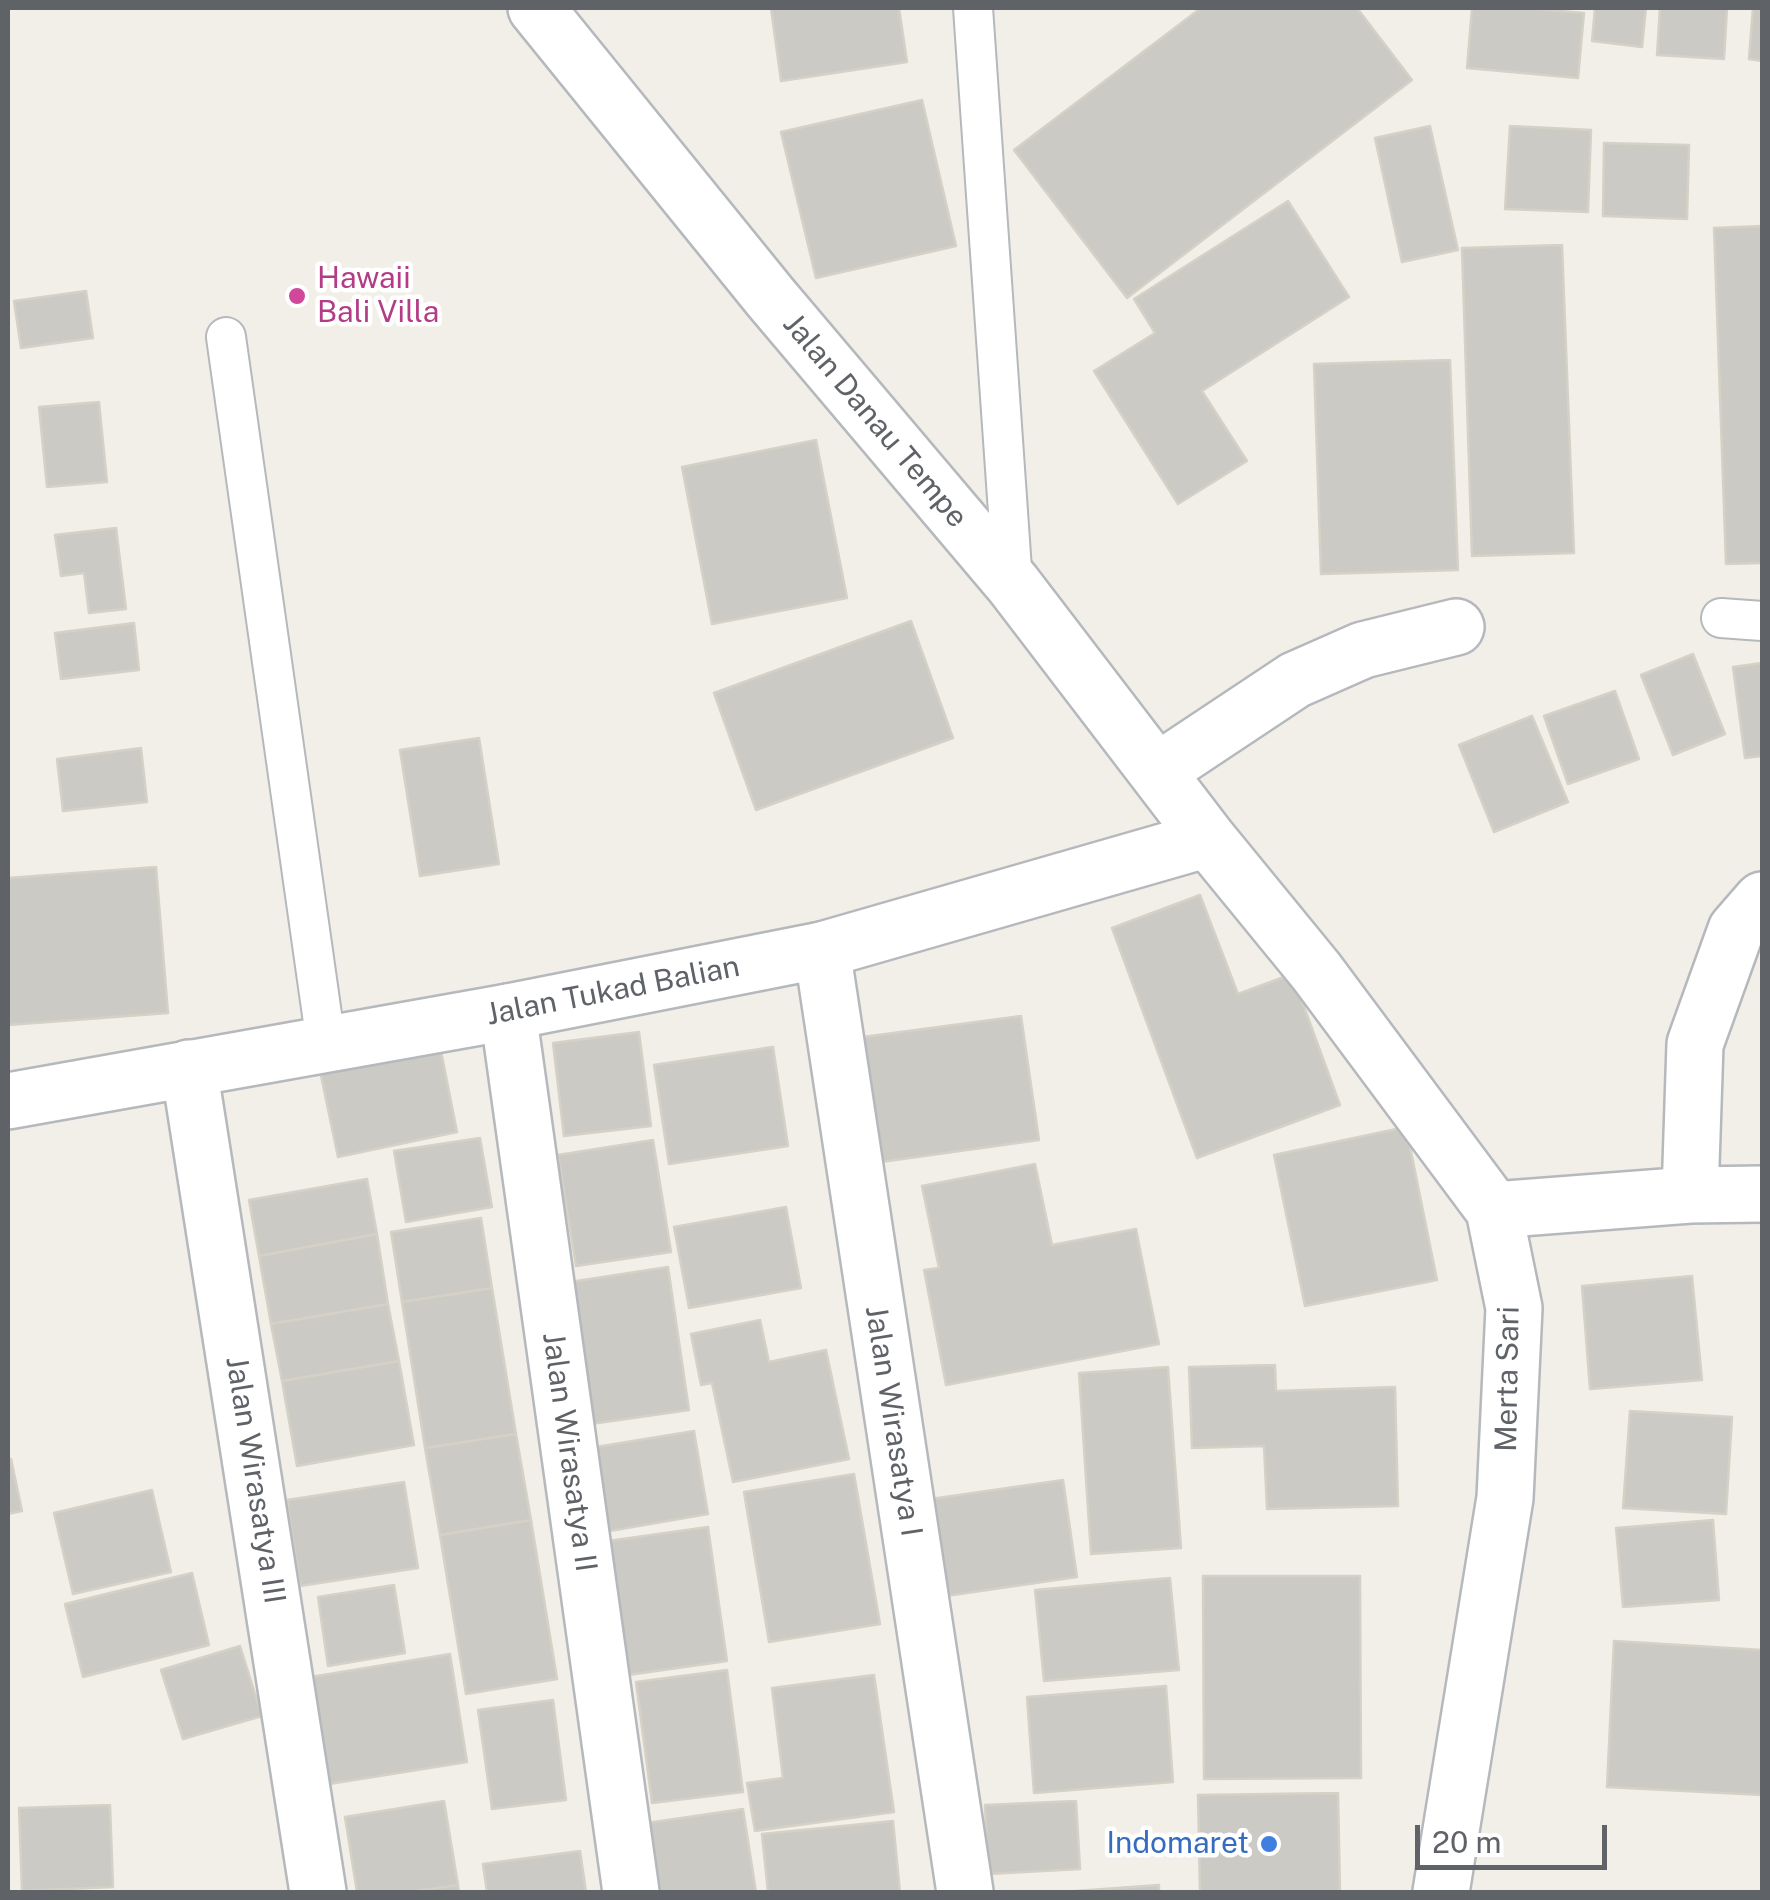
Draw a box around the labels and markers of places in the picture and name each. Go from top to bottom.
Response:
place label: Hawaii Bali Villa [317,261,439,332]
marker: Hawaii Bali Villa [286,285,308,307]
place label: Indomaret [1106,1826,1249,1862]
marker: Indomaret [1258,1833,1280,1855]

